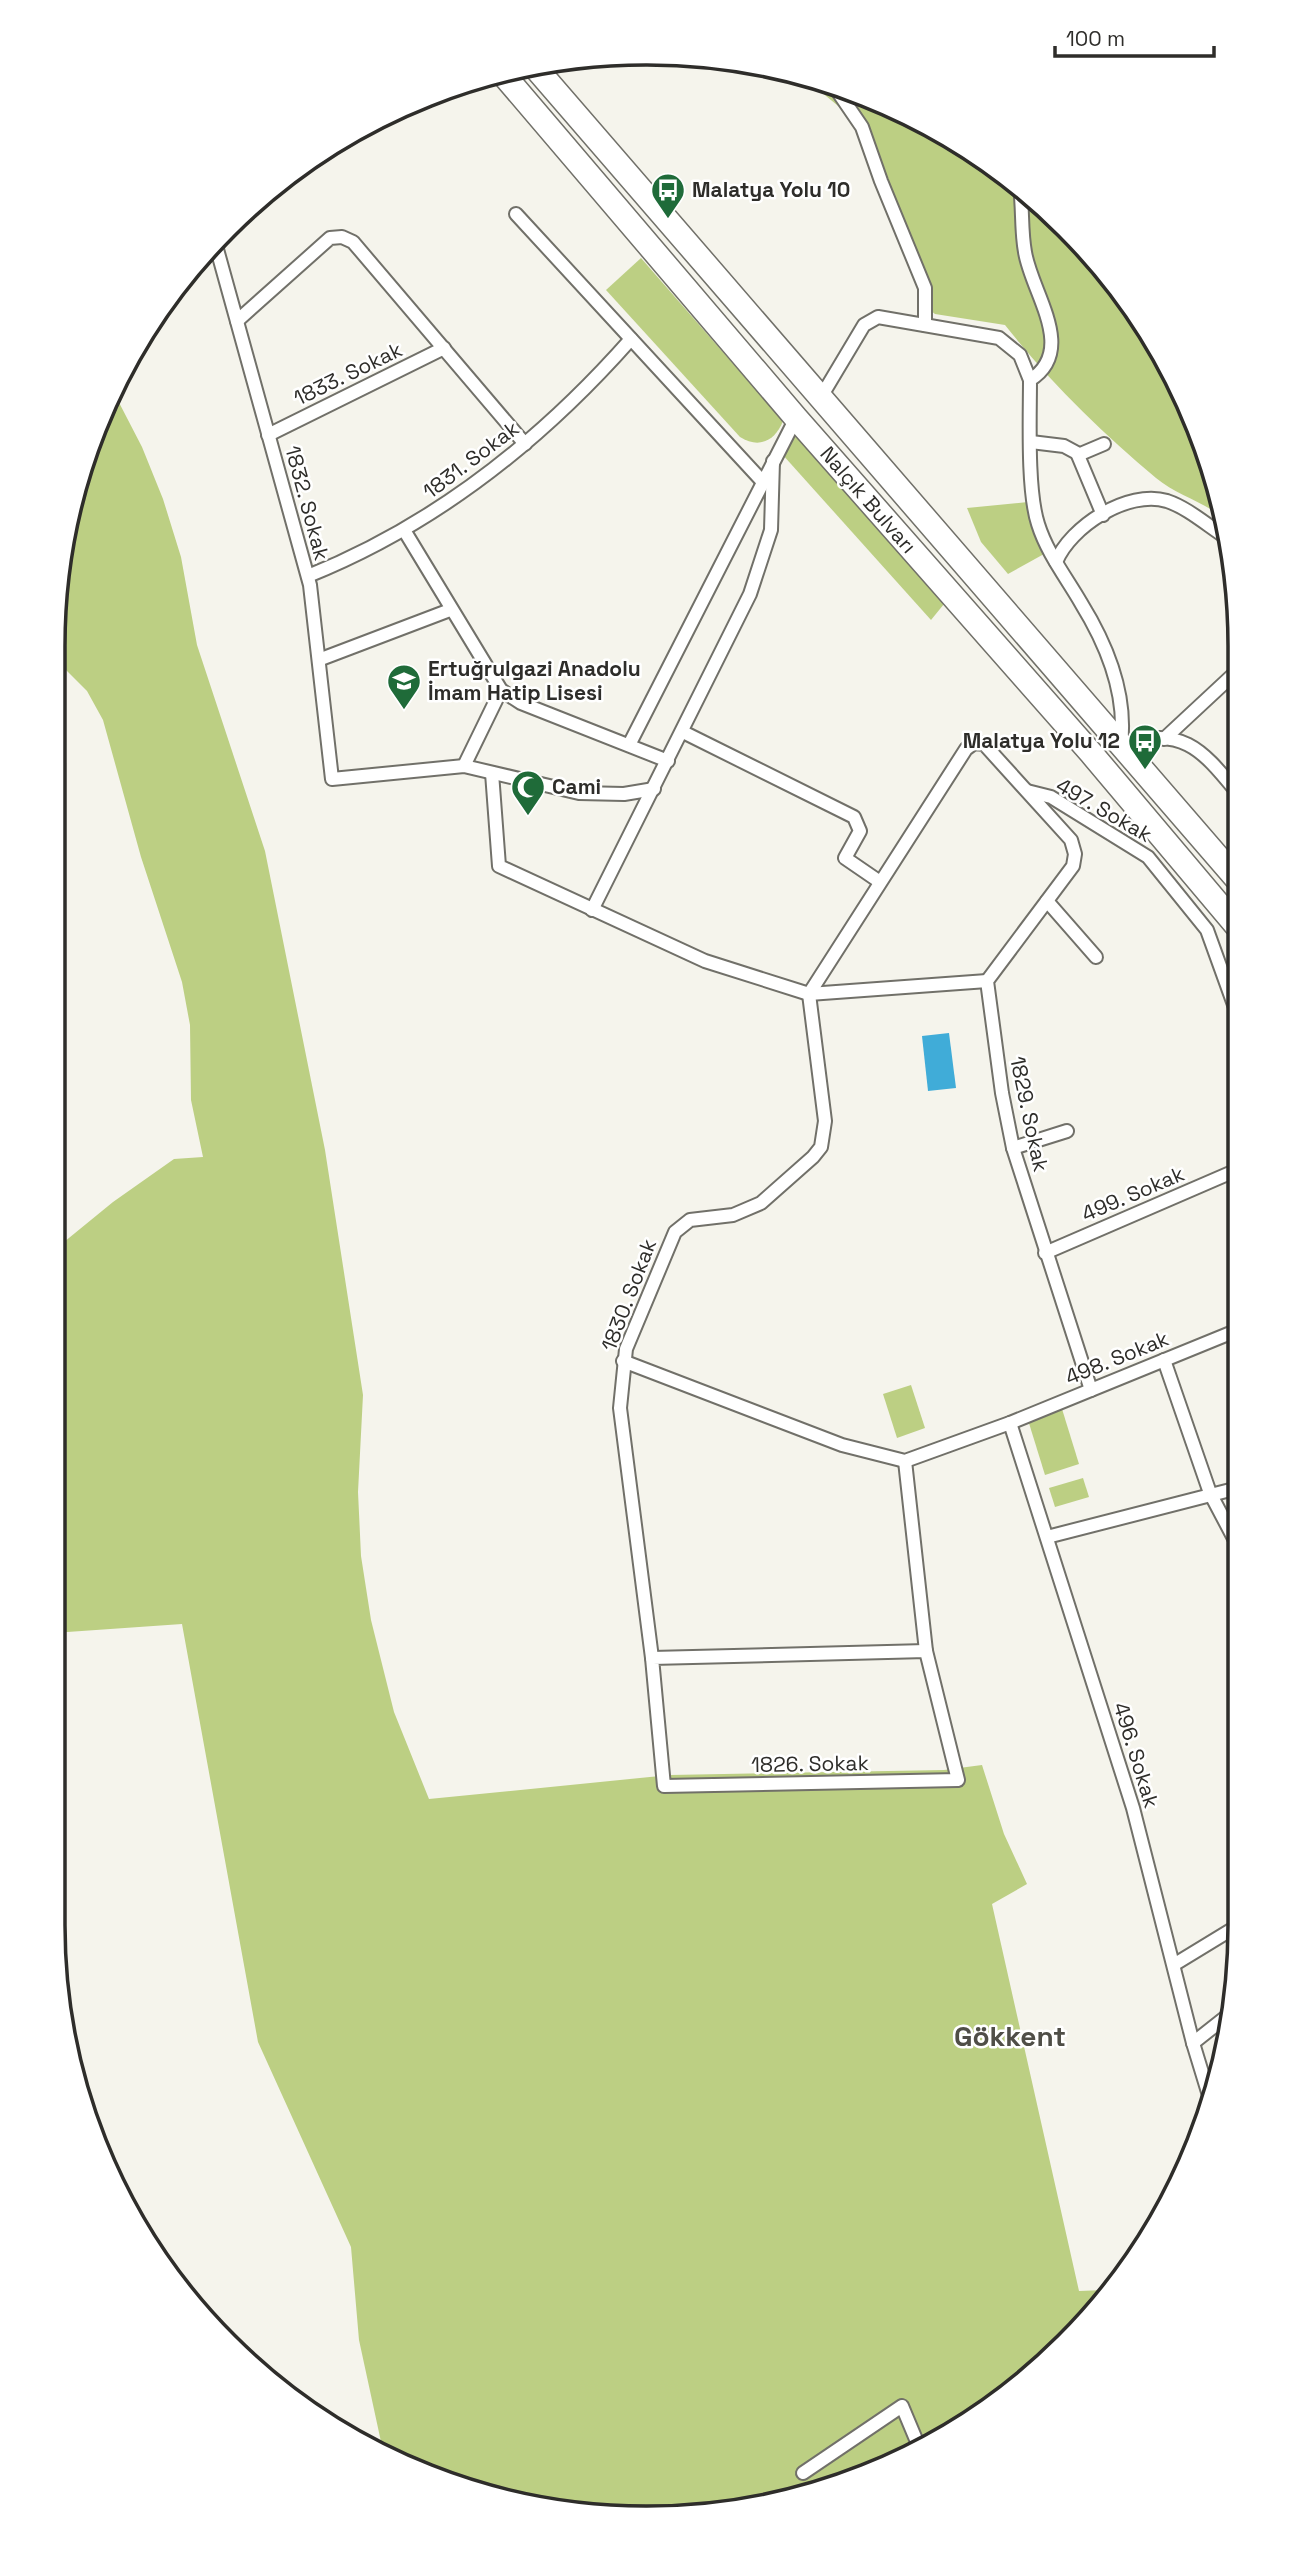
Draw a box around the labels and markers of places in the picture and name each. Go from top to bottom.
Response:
bus stop icon: Malatya Yolu 10 [649,171,687,220]
place label: Malatya Yolu 10 [692,176,850,203]
place label: Ertuğrulgazi Anadolu İmam Hatip Lisesi [428,655,641,706]
school or university icon: Ertuğrulgazi Anadolu İmam Hatip Lisesi [385,662,423,711]
bus stop icon: Malatya Yolu 12 [1126,722,1164,771]
place label: Malatya Yolu 12 [963,727,1120,754]
mosque icon: Cami [509,768,547,817]
place label: Cami [552,773,601,800]

